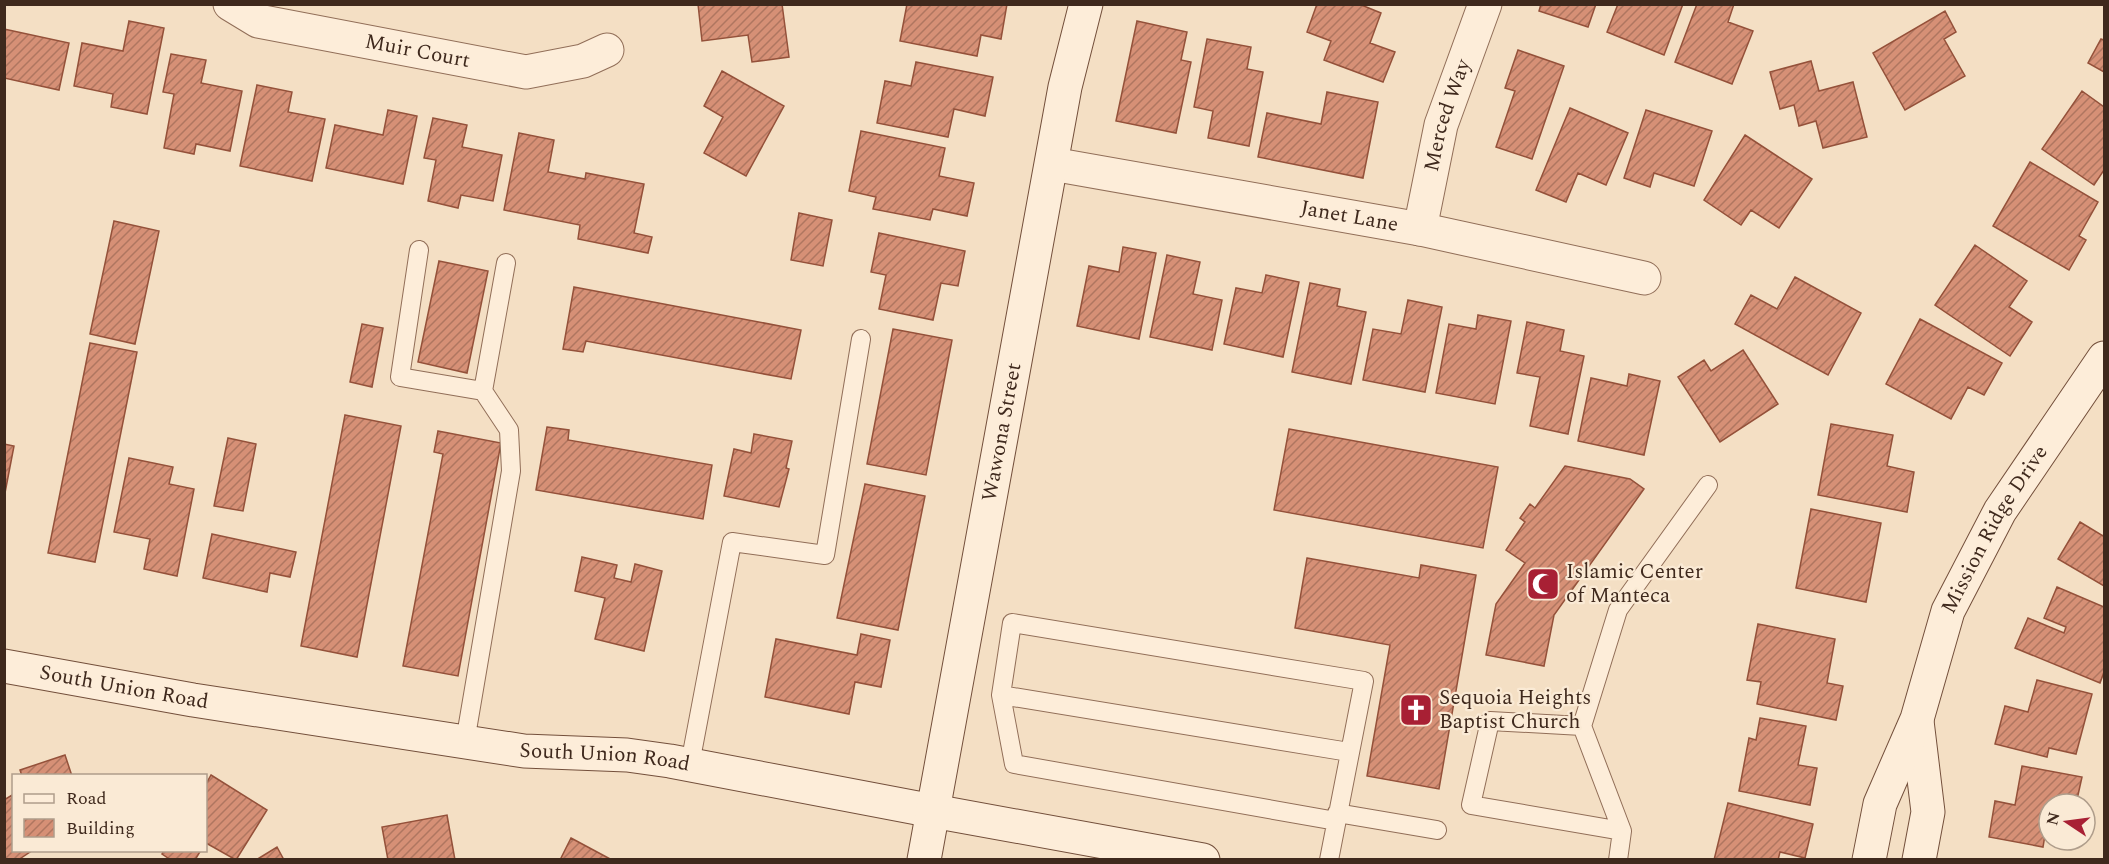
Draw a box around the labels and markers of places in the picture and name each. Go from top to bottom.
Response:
place label: Islamic Center of Manteca [1566,556,1703,612]
mosque icon: Islamic Center of Manteca [1525,566,1561,602]
place label: Sequoia Heights Baptist Church [1439,682,1591,738]
church icon: Sequoia Heights Baptist Church [1398,692,1434,728]

